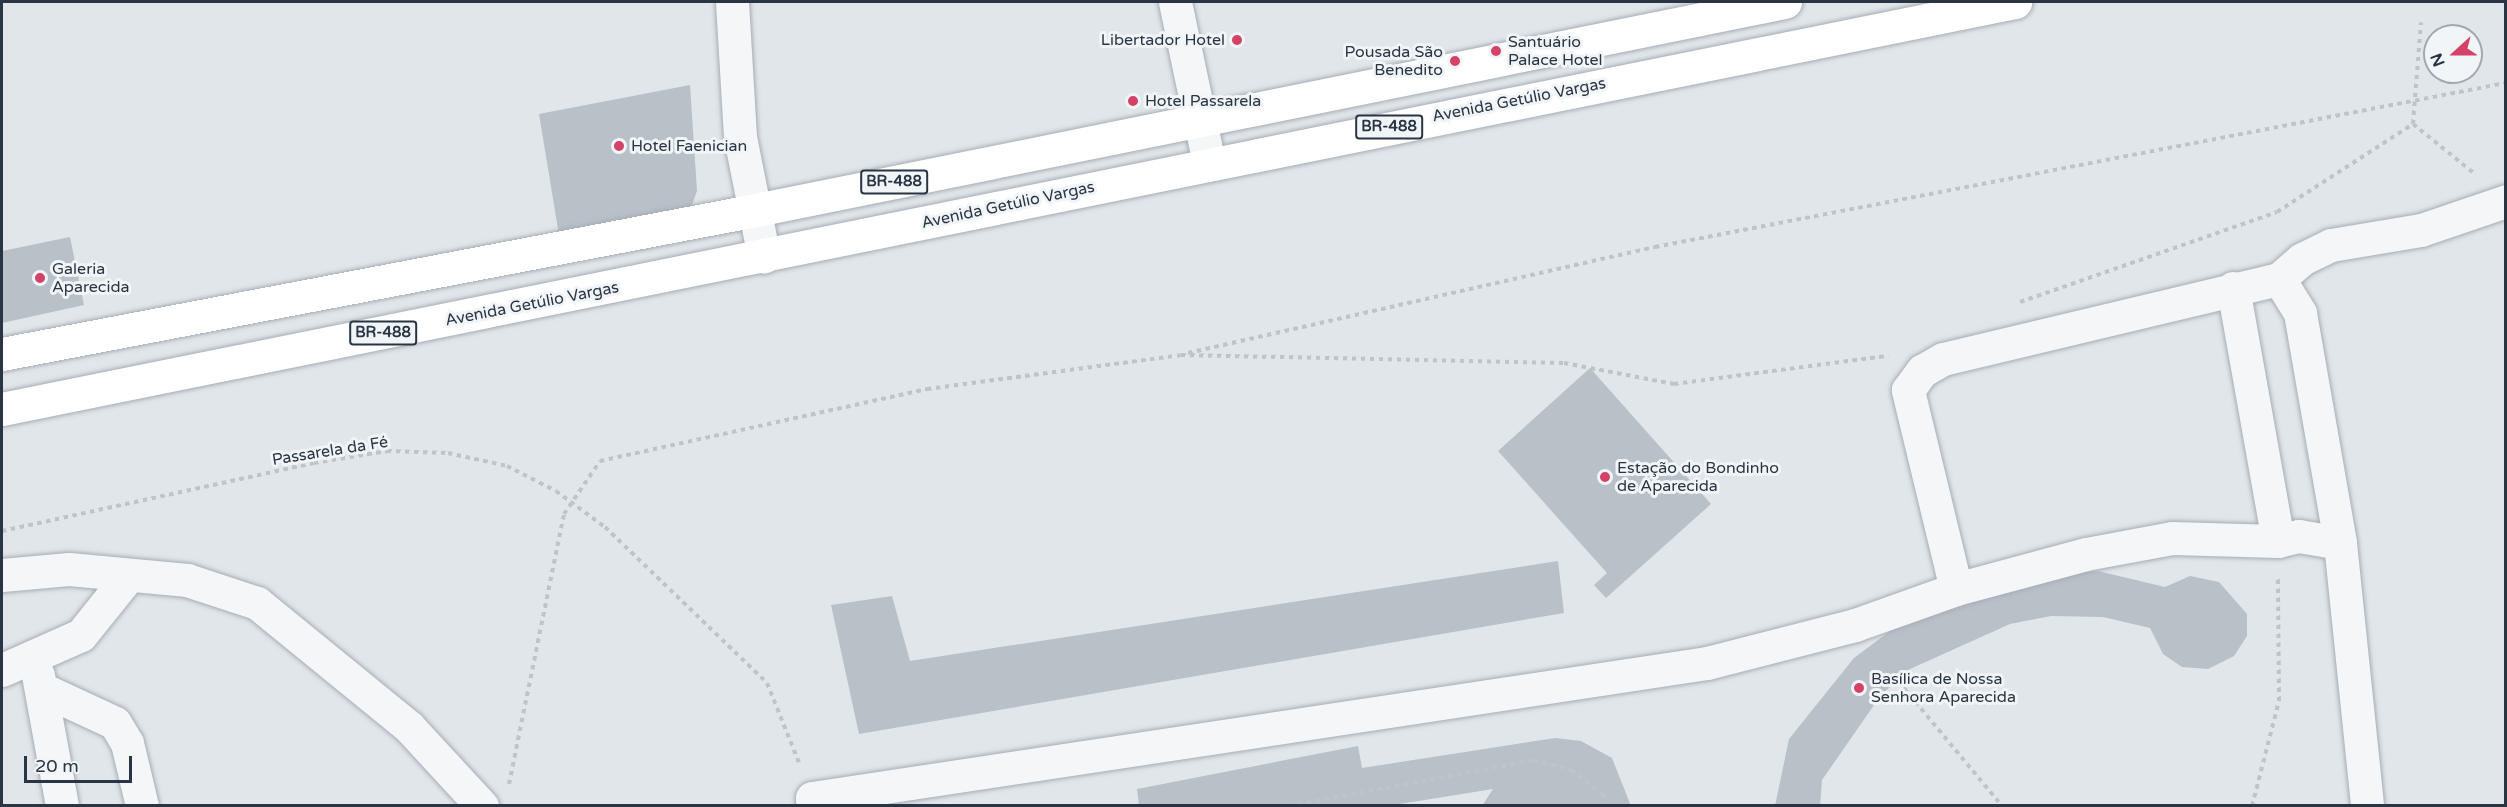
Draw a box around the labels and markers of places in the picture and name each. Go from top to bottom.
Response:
place label: Libertador Hotel [1101,30,1225,50]
place label: Santuário Palace Hotel [1508,32,1603,70]
marker: Libertador Hotel [1230,33,1244,47]
place label: Pousada São Benedito [1345,42,1443,80]
marker: Santuário Palace Hotel [1489,44,1503,58]
marker: Pousada São Benedito [1448,54,1462,68]
place label: Hotel Passarela [1145,91,1261,111]
marker: Hotel Passarela [1126,94,1140,108]
place label: Hotel Faenician [631,136,747,156]
marker: Hotel Faenician [612,139,626,153]
place label: Galeria Aparecida [52,259,129,297]
marker: Galeria Aparecida [33,271,47,285]
place label: Estação do Bondinho de Aparecida [1617,458,1779,496]
marker: Estação do Bondinho de Aparecida [1598,470,1612,484]
place label: Basílica de Nossa Senhora Aparecida [1871,669,2016,707]
marker: Basílica de Nossa Senhora Aparecida [1852,681,1866,695]

